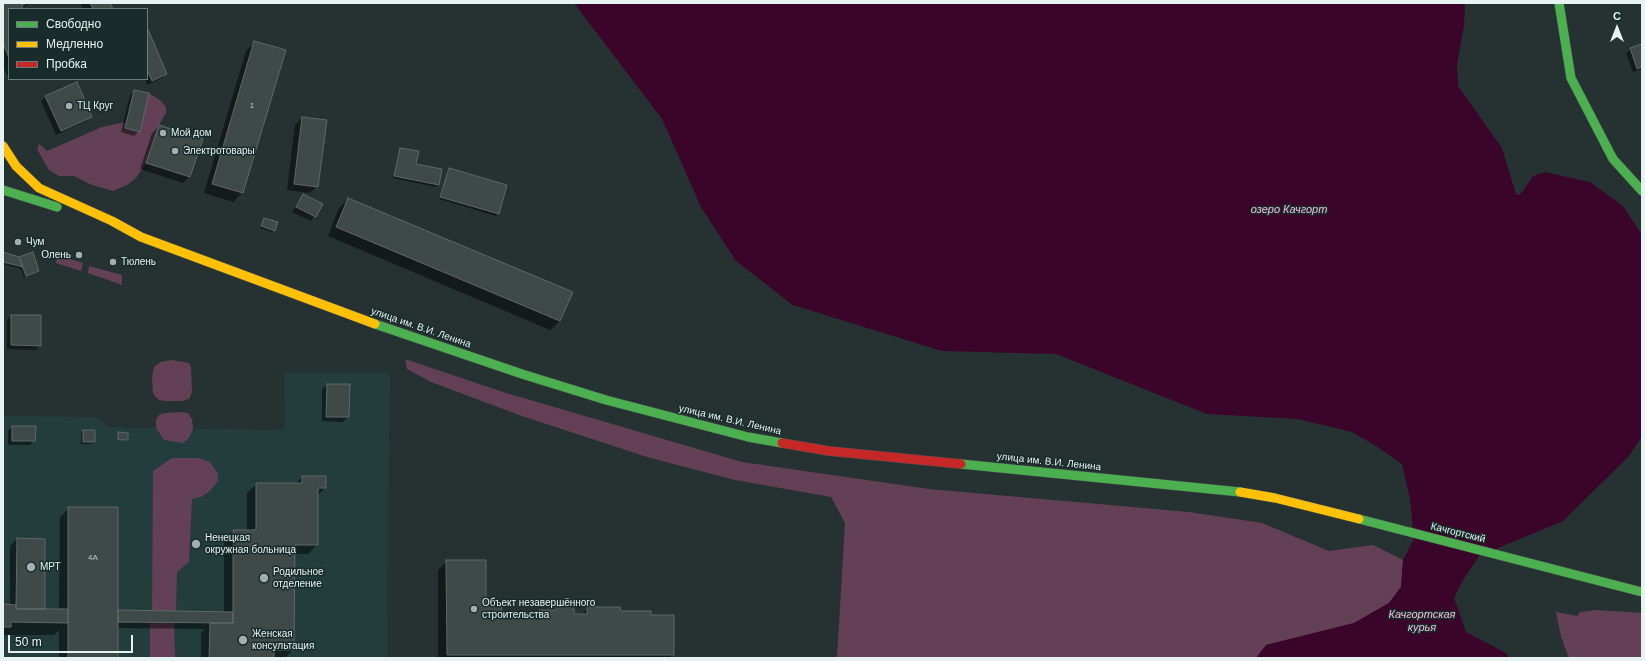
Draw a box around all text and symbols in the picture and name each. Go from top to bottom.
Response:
legend [8,8,148,80]
north arrow [1597,8,1637,48]
text: С [1613,10,1621,22]
text: Свободно [46,17,101,31]
text: Медленно [46,37,103,51]
text: Пробка [46,57,87,71]
place label: ТЦ Круг [77,100,113,112]
marker: ТЦ Круг [64,101,74,111]
house number: 1 [250,101,254,111]
place label: Мой дом [171,127,212,139]
marker: Мой дом [158,128,168,138]
place label: Электротовары [183,145,255,157]
marker: Электротовары [170,146,180,156]
water label: озеро Качгорт [1251,203,1327,217]
place label: Чум [26,236,44,248]
marker: Чум [13,237,23,247]
place label: Олень [41,249,71,261]
marker: Олень [74,250,84,260]
place label: Тюлень [121,256,156,268]
marker: Тюлень [108,257,118,267]
street label: улица им. В.И. Ленина [370,305,472,351]
street label: улица им. В.И. Ленина [678,402,782,438]
street label: улица им. В.И. Ленина [996,451,1102,473]
street label: Качгортский [1430,520,1486,546]
place label: Ненецкая окружная больница [205,532,296,556]
marker: Ненецкая окружная больница [190,538,202,550]
house number: 4А [88,553,98,563]
marker: МРТ [25,561,37,573]
place label: МРТ [40,561,61,573]
place label: Родильное отделение [273,566,324,590]
marker: Родильное отделение [258,572,270,584]
place label: Объект незавершённого строительства [482,597,595,620]
marker: Объект незавершённого строительства [469,604,479,614]
water label: Качгортская курья [1389,608,1455,634]
scale bar [10,627,135,653]
place label: Женская консультация [252,628,314,652]
marker: Женская консультация [237,634,249,646]
text: 50 m [15,635,42,649]

